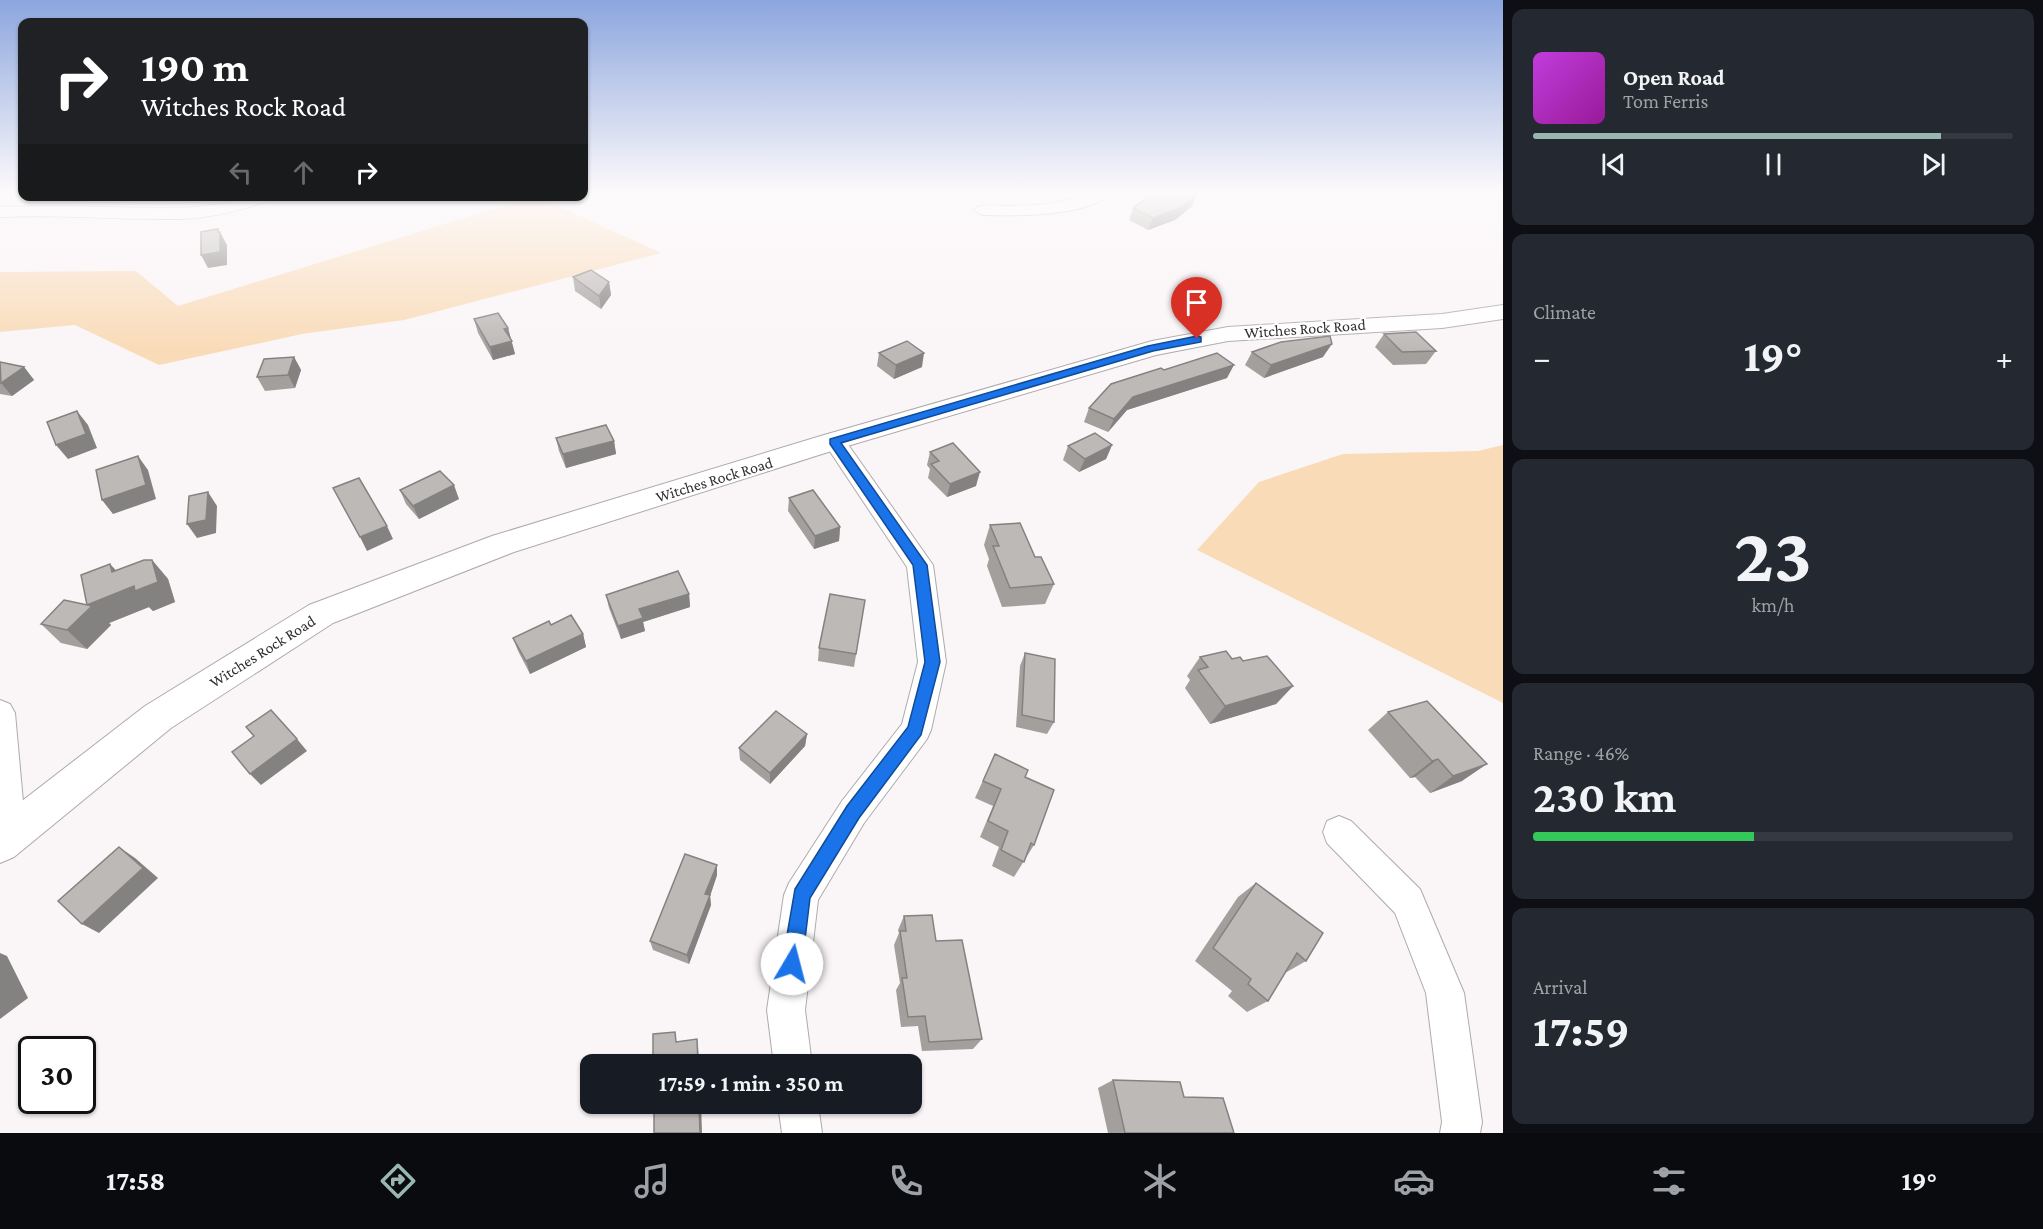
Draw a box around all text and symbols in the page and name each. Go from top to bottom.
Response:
icon: right [42,42,120,120]
text: 190 m [141,43,249,90]
text: Open Road [1623,65,1725,90]
text: Tom Ferris [1623,90,1708,112]
text: Witches Rock Road [141,92,346,122]
icon: previous [1597,148,1630,181]
icon: pause [1757,148,1790,181]
icon: next [1917,148,1950,181]
icon: left [224,156,257,189]
icon: ahead [287,156,320,189]
icon: right [350,156,383,189]
pin [1171,277,1222,339]
icon: arrive [1180,286,1213,319]
text: Climate [1533,301,1596,323]
street label: Witches Rock Road [1244,316,1367,341]
text: 19° [1744,331,1802,381]
text: − [1533,339,1550,376]
text: + [1996,339,2013,376]
street label: Witches Rock Road [654,453,775,505]
text: 23 [1734,511,1812,598]
text: km/h [1751,594,1795,616]
street label: Witches Rock Road [206,612,319,691]
text: Range · 46% [1533,742,1629,764]
text: 230 km [1533,772,1676,822]
position arrow [760,932,824,996]
text: Arrival [1533,976,1587,998]
text: 17:59 [1533,1006,1629,1056]
speed limit sign: 30 [18,1036,96,1114]
text: 17:59 · 1 min · 350 m [659,1071,843,1096]
icon: directions [377,1160,419,1202]
icon: music [631,1160,673,1202]
icon: phone [885,1160,927,1202]
icon: climate [1139,1160,1181,1202]
icon: car [1393,1160,1435,1202]
icon: filters [1648,1160,1690,1202]
text: 17:58 [106,1166,165,1196]
text: 19° [1902,1166,1937,1196]

